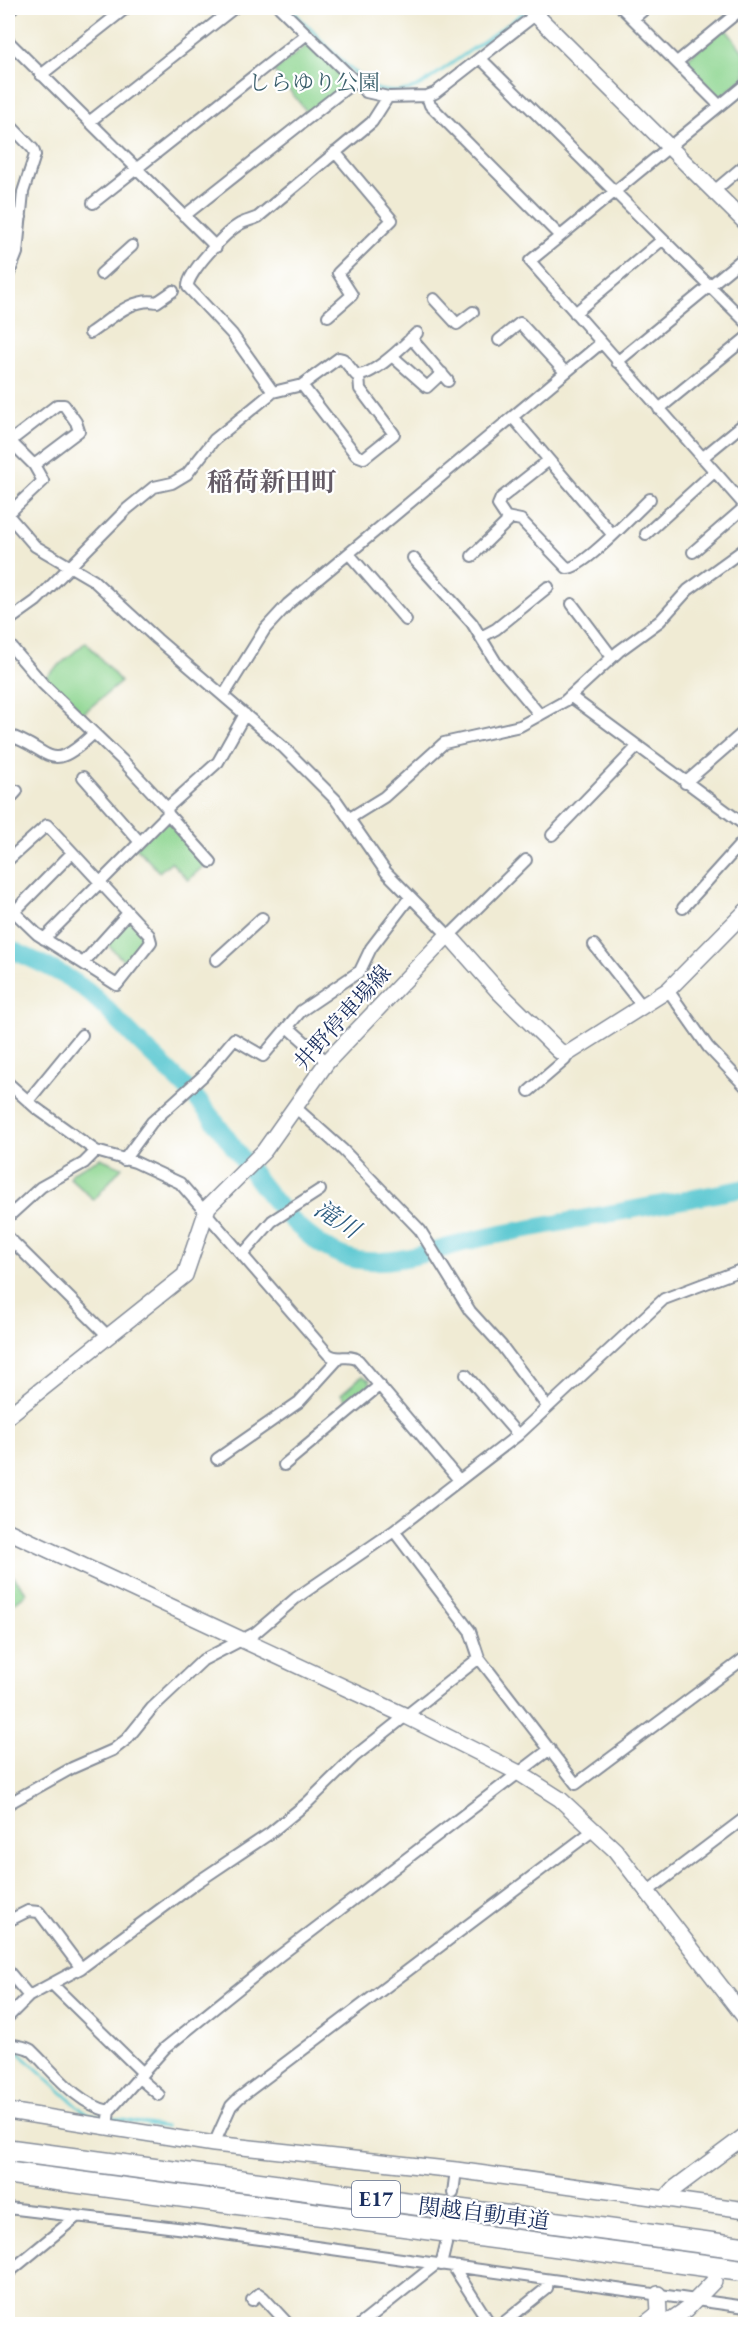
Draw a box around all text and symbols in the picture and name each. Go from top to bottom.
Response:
park label: しらゆり公園 [248,68,380,97]
district label: 稲荷新田町 [207,465,337,499]
street label: 井野停車場線 [287,959,397,1076]
water label: 滝川 [309,1193,368,1246]
road number: E17 [352,2181,400,2217]
street label: 関越自動車道 [417,2191,551,2236]

